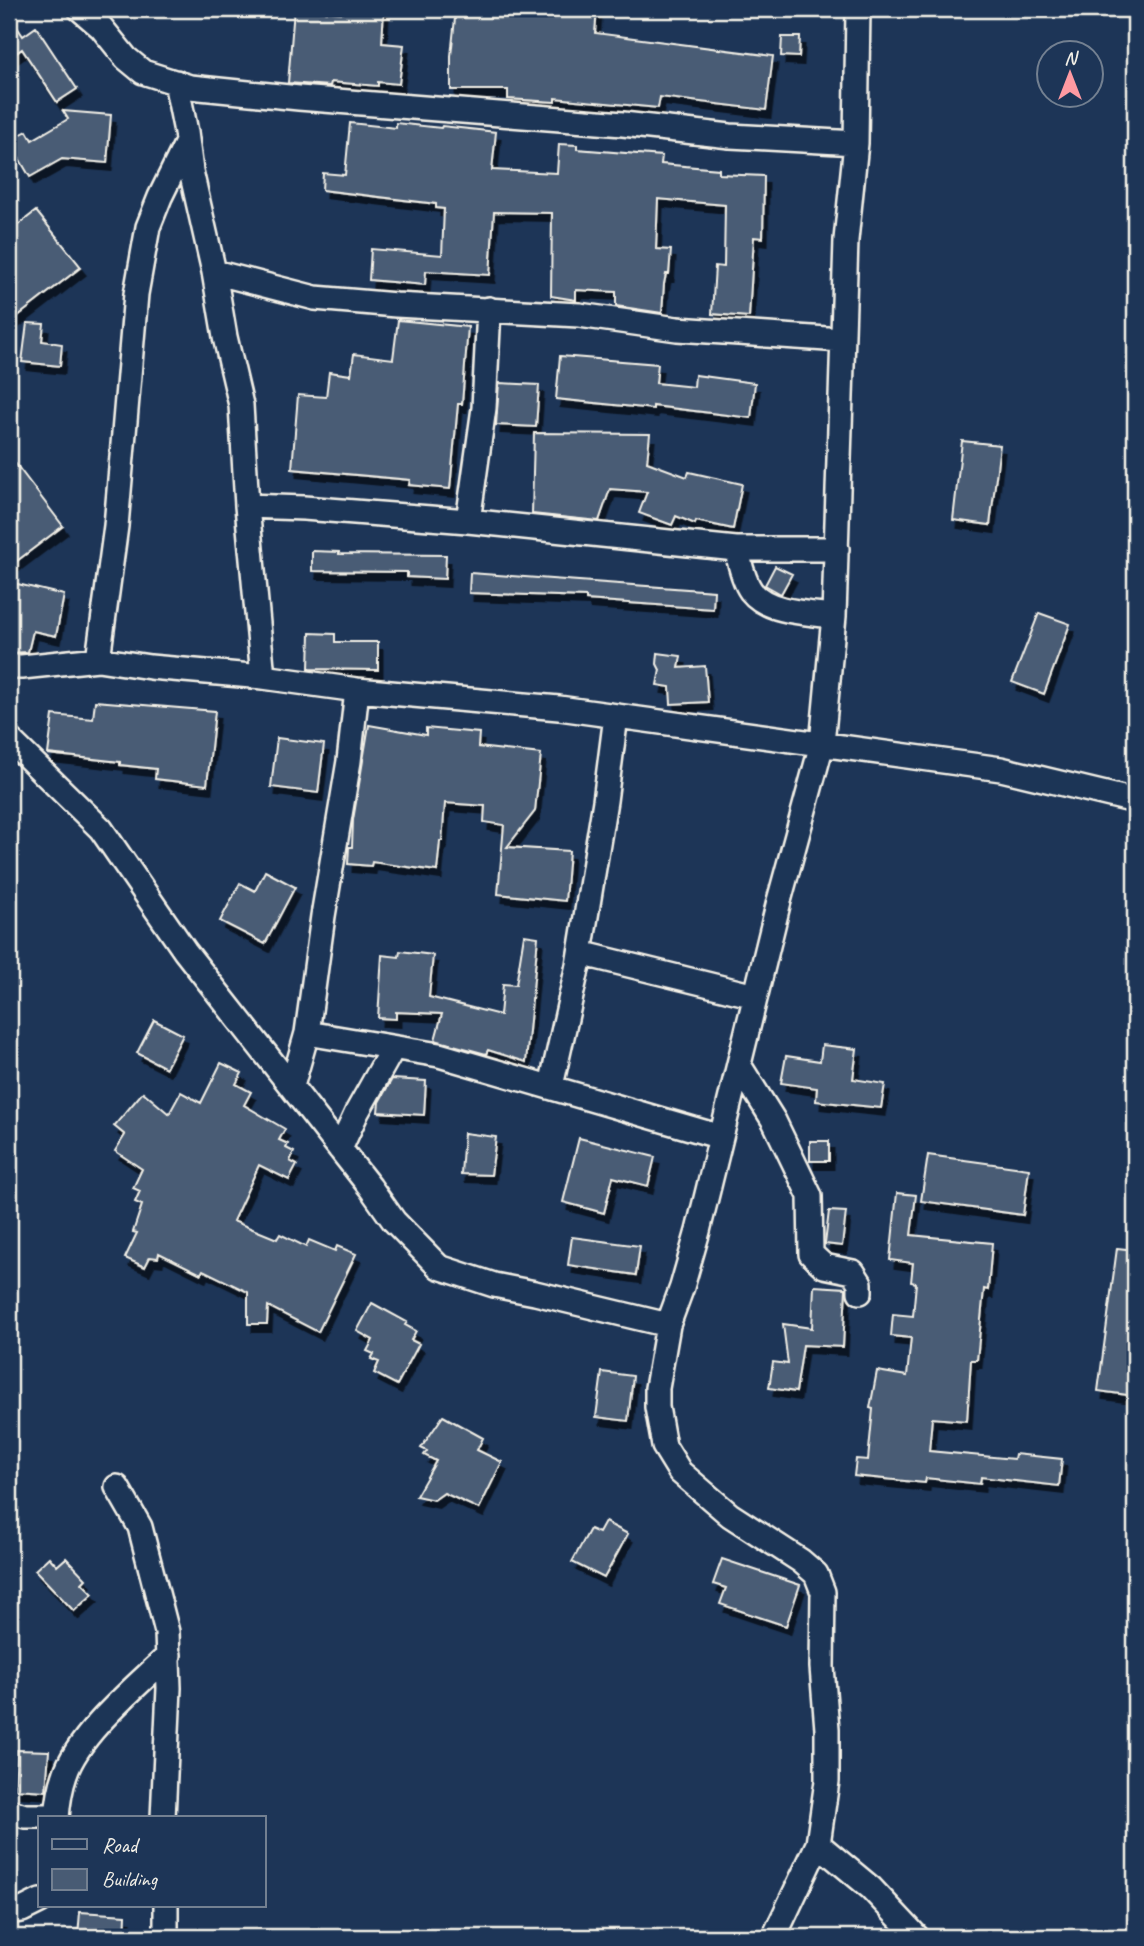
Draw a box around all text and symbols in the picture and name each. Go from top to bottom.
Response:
north arrow [1036,38,1106,108]
text: N [1064,46,1079,70]
legend [38,1816,266,1908]
text: Road [102,1832,141,1858]
text: Building [102,1866,159,1892]

